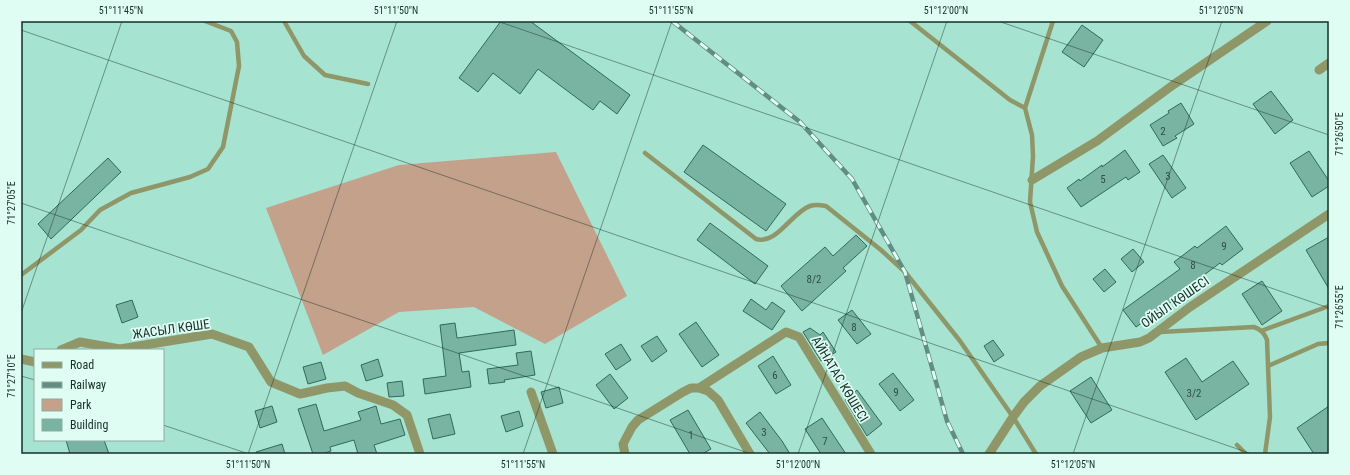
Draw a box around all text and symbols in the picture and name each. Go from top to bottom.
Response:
text: 51°11'45"N [99,5,143,16]
text: 51°11'50"N [374,5,418,16]
text: 51°11'55"N [649,5,693,16]
text: 51°12'00"N [924,5,968,16]
text: 51°12'05"N [1199,5,1243,16]
text: 71°26'50"E [1334,112,1345,156]
house number: 2 [1160,125,1166,138]
house number: 3 [1165,170,1171,183]
house number: 5 [1100,173,1106,186]
text: 71°27'05"E [6,181,17,225]
house number: 9 [1221,240,1227,253]
house number: 8 [1190,259,1196,272]
house number: 8/2 [807,273,821,286]
street label: ОЙЫЛ КӨШЕСІ [1138,273,1212,331]
text: 71°26'55"E [1334,285,1345,329]
street label: ЖАСЫЛ КӨШЕ [131,316,211,342]
house number: 8 [851,321,857,334]
street label: АЙНАТАС КӨШЕСІ [809,334,871,424]
legend [34,349,164,441]
text: 71°27'10"E [6,354,17,398]
text: Road [70,358,94,372]
house number: 6 [772,369,778,382]
text: Railway [70,378,106,392]
house number: 9 [893,386,899,399]
house number: 3/2 [1187,387,1201,400]
text: Park [70,398,92,412]
text: Building [70,418,108,432]
house number: 3 [761,426,767,439]
house number: 1 [688,429,694,442]
house number: 7 [822,435,828,448]
text: 51°11'50"N [226,459,270,470]
text: 51°11'55"N [501,459,545,470]
text: 51°12'00"N [776,459,820,470]
text: 51°12'05"N [1051,459,1095,470]

